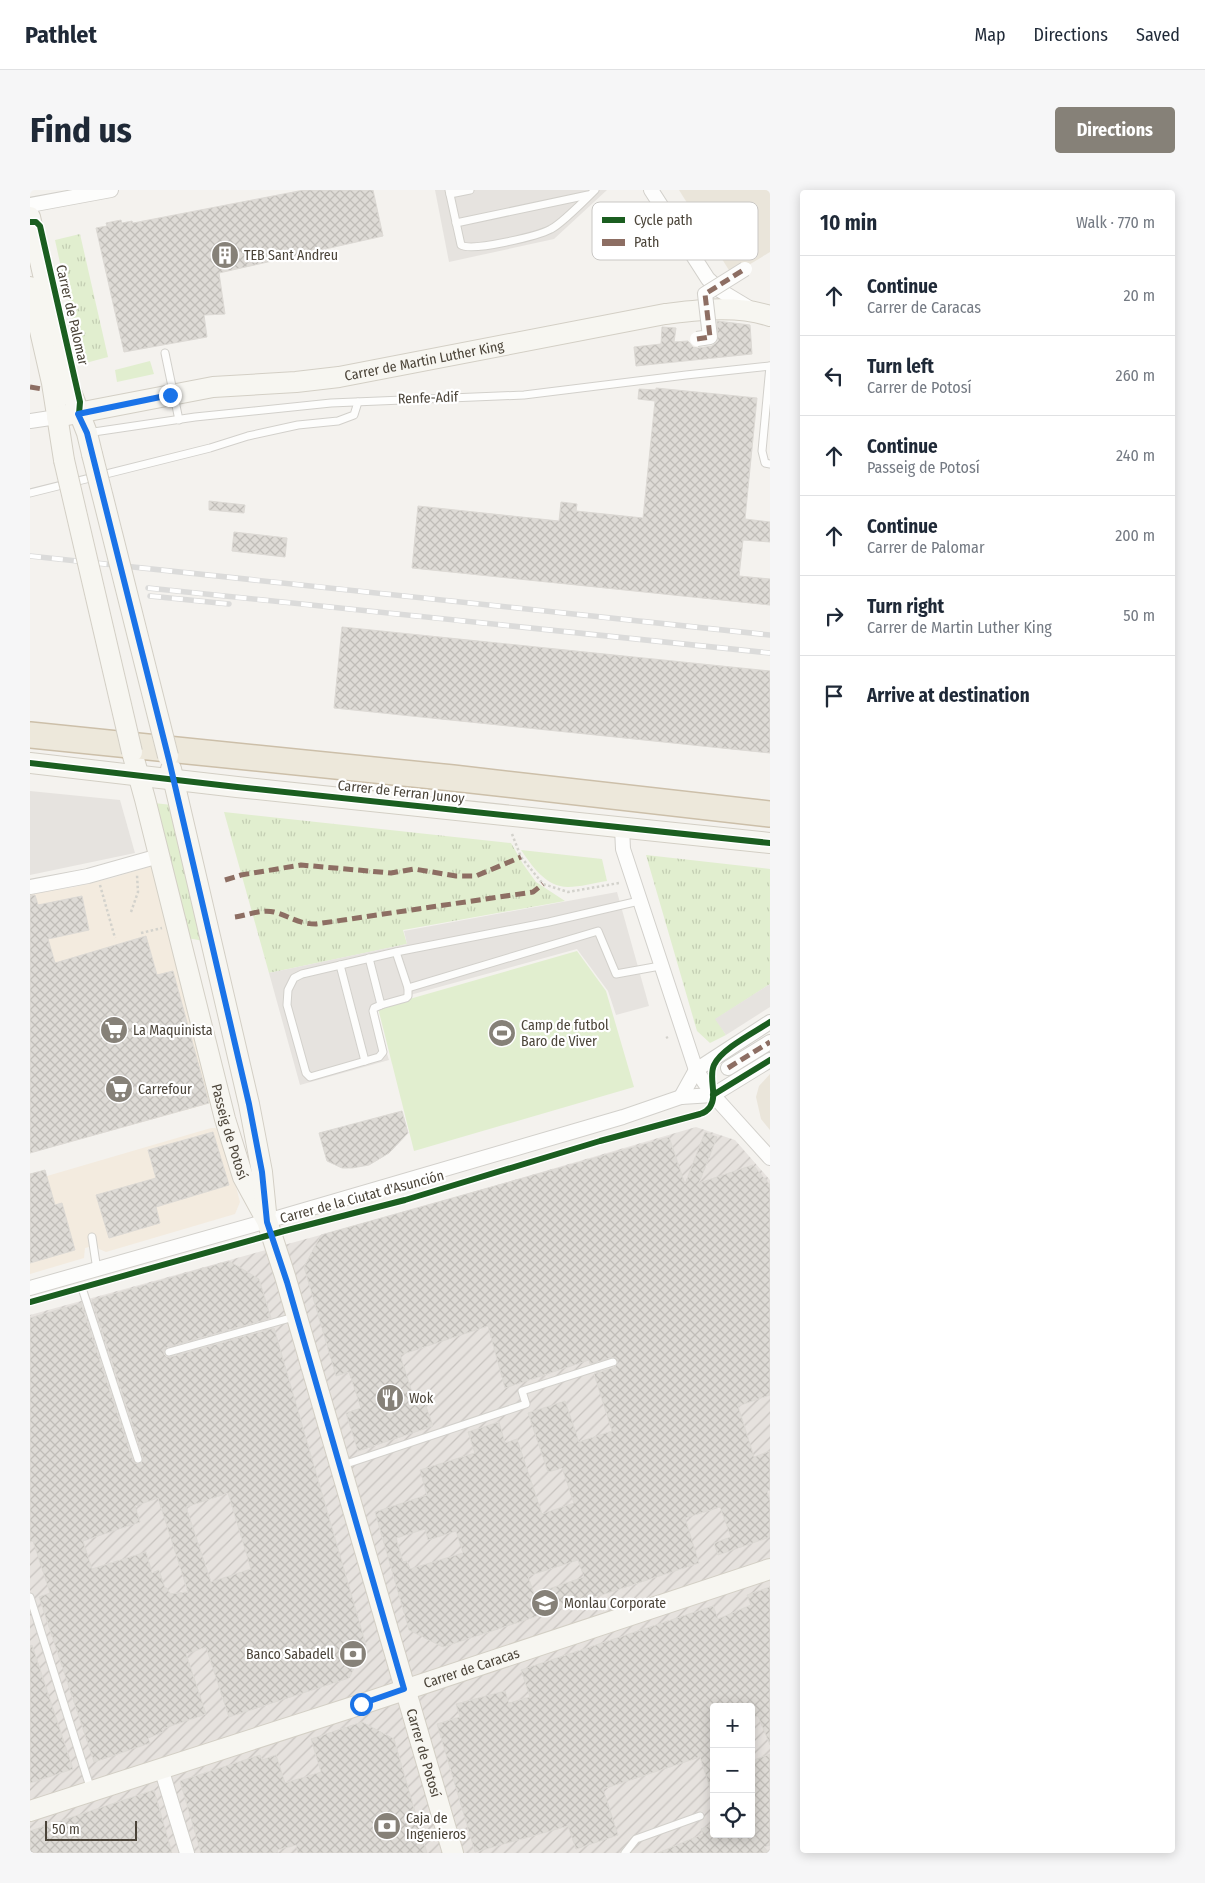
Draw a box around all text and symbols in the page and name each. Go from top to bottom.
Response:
text: Pathlet [25,21,97,49]
text: Map [974,24,1006,46]
text: Directions [1034,24,1108,46]
text: Saved [1136,24,1180,46]
button: Directions [1055,107,1175,153]
text: Find us [30,109,132,151]
legend [592,202,758,260]
text: 10 min [820,210,877,236]
text: Cycle path [634,212,693,229]
text: Walk · 770 m [1076,213,1155,232]
text: Path [634,234,659,251]
building icon: TEB Sant Andreu [210,240,240,270]
place label: TEB Sant Andreu [244,247,338,264]
street label: Carrer de Palomar [52,263,92,367]
text: Continue [867,275,938,298]
icon: ahead [820,282,848,310]
text: 20 m [1124,286,1155,305]
text: Carrer de Caracas [867,298,981,317]
street label: Carrer de Martin Luther King [343,337,506,384]
text: Turn left [867,355,934,378]
icon: left [820,362,848,390]
text: 260 m [1116,366,1155,385]
text: Carrer de Potosí [867,378,972,397]
route end [159,384,182,407]
street label: Renfe-Adif [397,388,460,408]
text: Continue [867,435,938,458]
icon: ahead [820,442,848,470]
text: 240 m [1116,446,1155,465]
text: Passeig de Potosí [867,458,980,477]
text: Continue [867,515,938,538]
icon: ahead [820,522,848,550]
text: 200 m [1115,526,1155,545]
text: Carrer de Palomar [867,538,985,557]
text: Turn right [867,595,944,618]
icon: right [820,602,848,630]
text: 50 m [1123,606,1155,625]
text: Carrer de Martin Luther King [867,618,1052,637]
icon: arrive [820,682,848,710]
text: Arrive at destination [867,684,1030,707]
street label: Carrer de Ferran Junoy [337,777,466,807]
supermarket icon: La Maquinista [99,1015,129,1045]
place label: Camp de futbol Baro de Viver [521,1017,609,1050]
sports icon: Camp de futbol Baro de Viver [487,1018,517,1048]
place label: La Maquinista [133,1022,213,1039]
supermarket icon: Carrefour [104,1074,134,1104]
place label: Carrefour [138,1081,192,1098]
street label: Passeig de Potosí [208,1082,252,1183]
street label: Carrer de la Ciutat d'Asunción [278,1167,446,1227]
restaurant icon: Wok [375,1383,405,1413]
place label: Wok [409,1390,434,1407]
school or university icon: Monlau Corporate [530,1588,560,1618]
place label: Monlau Corporate [564,1595,666,1612]
bank icon: Banco Sabadell [338,1639,368,1669]
street label: Carrer de Caracas [421,1644,521,1692]
place label: Banco Sabadell [246,1646,334,1663]
route start [350,1693,373,1716]
map controls [710,1703,755,1838]
button: + [710,1703,755,1748]
street label: Carrer de Potosí [403,1706,445,1800]
button: − [710,1748,755,1793]
button: locate [710,1793,755,1838]
place label: Caja de Ingenieros [406,1810,466,1843]
bank icon: Caja de Ingenieros [372,1811,402,1841]
scale bar [45,1818,138,1841]
text: 50 m [52,1821,80,1838]

